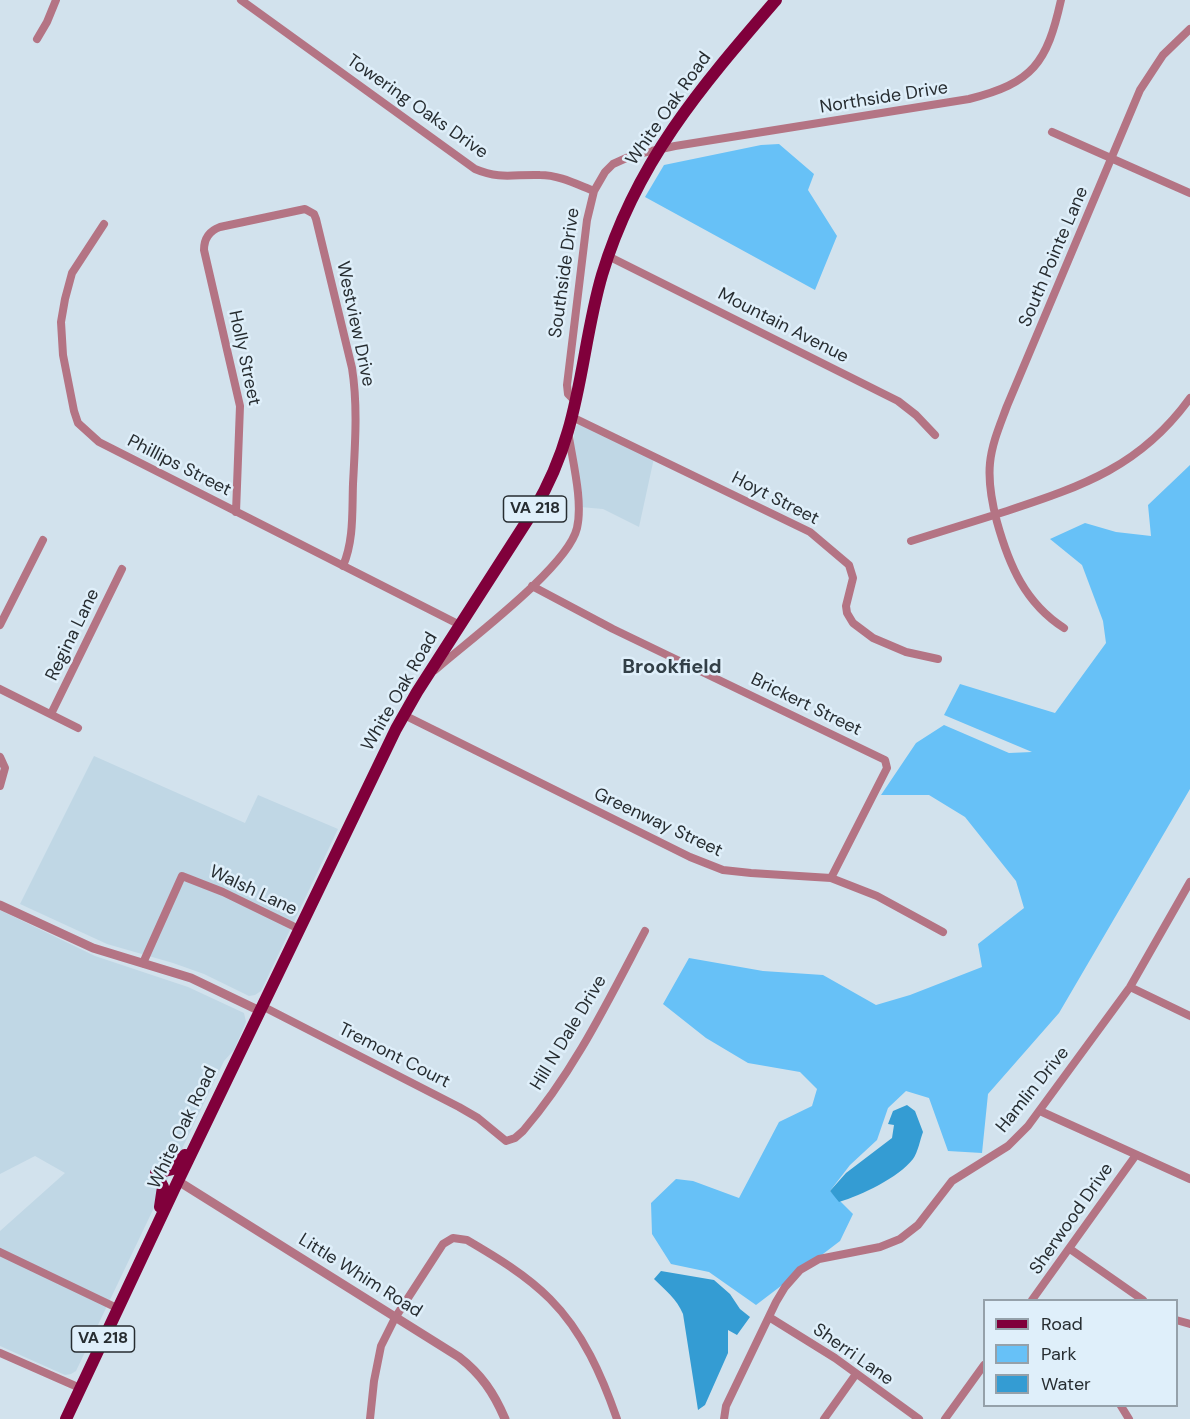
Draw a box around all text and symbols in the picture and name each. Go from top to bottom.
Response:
street label: White Oak Road [622,48,716,170]
street label: Towering Oaks Drive [342,50,492,164]
street label: Northside Drive [818,77,950,119]
street label: South Pointe Lane [1015,184,1093,330]
street label: Southside Drive [545,207,585,339]
street label: Westview Drive [331,260,379,388]
street label: Mountain Avenue [714,284,852,368]
street label: Holly Street [223,308,265,408]
street label: Phillips Street [124,431,234,501]
street label: Hoyt Street [728,468,822,530]
road number: VA 218 [504,496,566,522]
street label: Regina Lane [41,586,105,684]
street label: White Oak Road [357,629,443,755]
district label: Brookfield [622,656,722,680]
street label: Brickert Street [747,669,865,741]
street label: Greenway Street [590,784,726,862]
street label: Walsh Lane [206,861,300,921]
street label: Hill N Dale Drive [526,972,612,1094]
street label: Tremont Court [335,1019,453,1093]
street label: Hamlin Drive [992,1043,1074,1137]
street label: White Oak Road [144,1063,222,1193]
street label: Sherwood Drive [1026,1159,1118,1279]
street label: Little Whim Road [294,1229,426,1323]
legend [983,1299,1178,1407]
text: Road [1041,1312,1083,1336]
street label: Sherri Lane [809,1319,897,1391]
road number: VA 218 [72,1326,134,1352]
text: Park [1041,1342,1077,1366]
text: Water [1041,1372,1091,1396]

